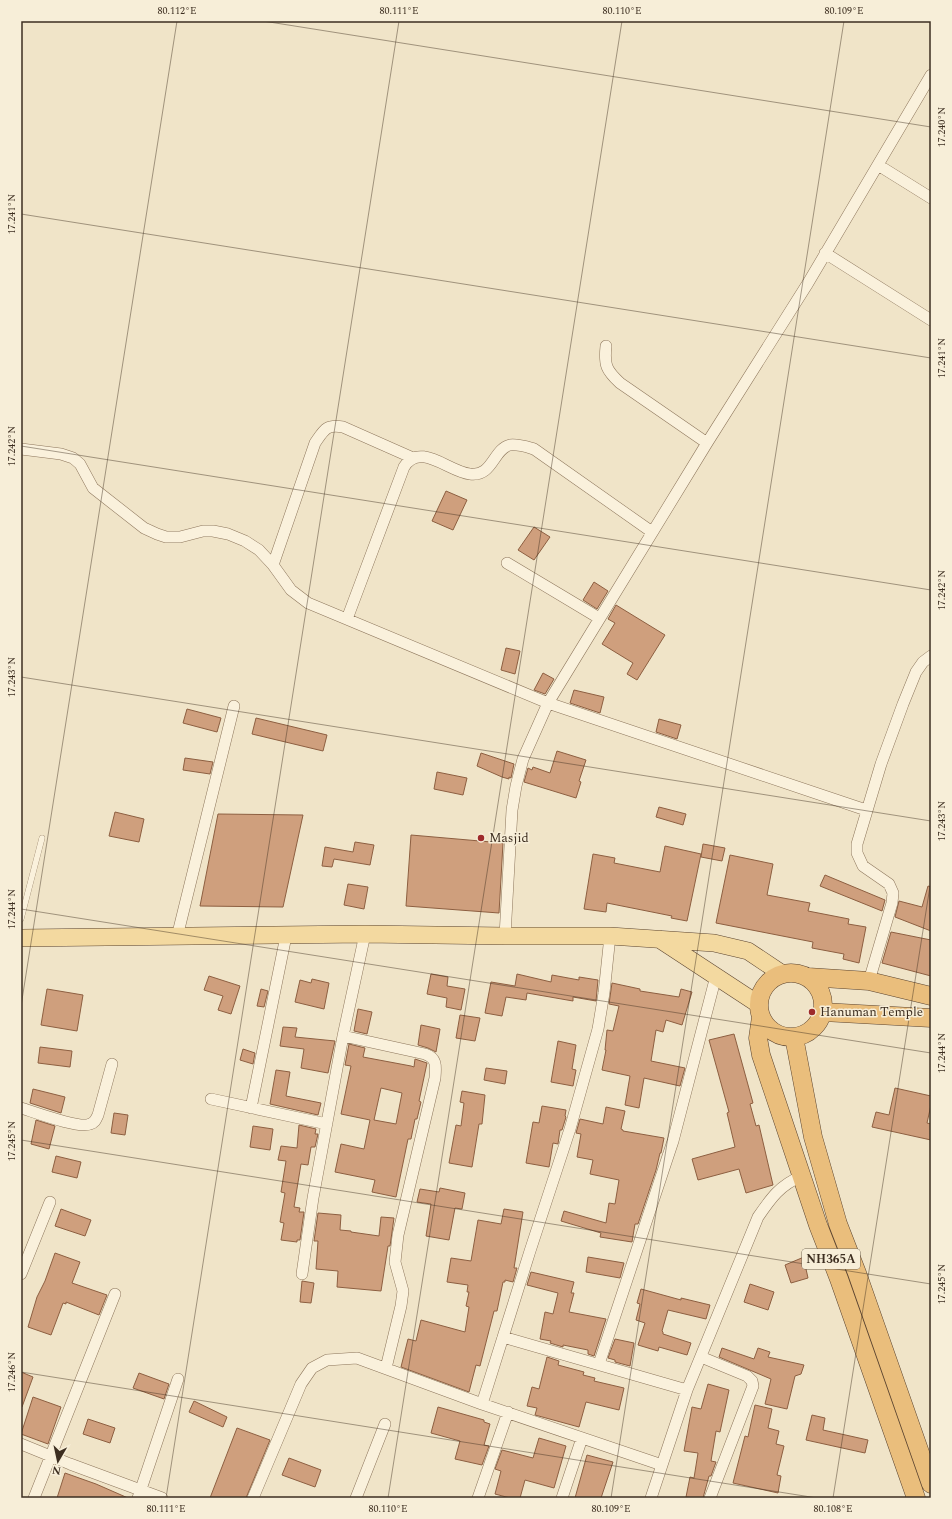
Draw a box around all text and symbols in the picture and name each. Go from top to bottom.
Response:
text: 80.112°E [157,3,197,19]
text: 80.111°E [379,3,419,19]
text: 80.110°E [602,3,642,19]
text: 80.109°E [824,3,864,19]
text: 17.240°N [934,107,950,147]
text: 17.241°N [4,194,20,234]
text: 17.241°N [934,338,950,378]
text: 17.242°N [4,426,20,466]
text: 17.242°N [934,570,950,610]
text: 17.243°N [4,657,20,697]
text: 17.243°N [934,801,950,841]
place label: Masjid [489,828,529,848]
marker: Masjid [476,833,486,843]
text: 17.244°N [4,889,20,929]
place label: Hanuman Temple [820,1002,923,1022]
marker: Hanuman Temple [807,1007,817,1017]
text: 17.244°N [934,1033,950,1073]
text: 17.245°N [4,1121,20,1161]
road number: NH365A [802,1249,860,1269]
text: 17.245°N [934,1264,950,1304]
text: 17.246°N [4,1352,20,1392]
north arrow [38,1441,78,1481]
text: N [51,1461,62,1479]
text: 80.111°E [146,1501,186,1517]
text: 80.110°E [368,1501,408,1517]
text: 80.109°E [591,1501,631,1517]
text: 80.108°E [813,1501,853,1517]

